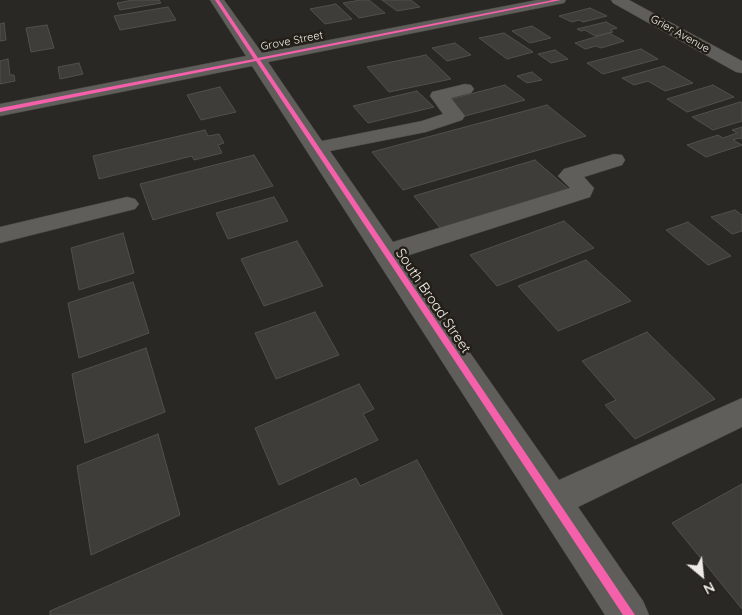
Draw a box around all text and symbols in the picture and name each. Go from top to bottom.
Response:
street label: Grier Avenue [648,12,712,56]
street label: Grove Street [260,28,324,54]
street label: South Broad Street [392,246,474,356]
north arrow [677,550,727,600]
text: N [700,578,718,599]

